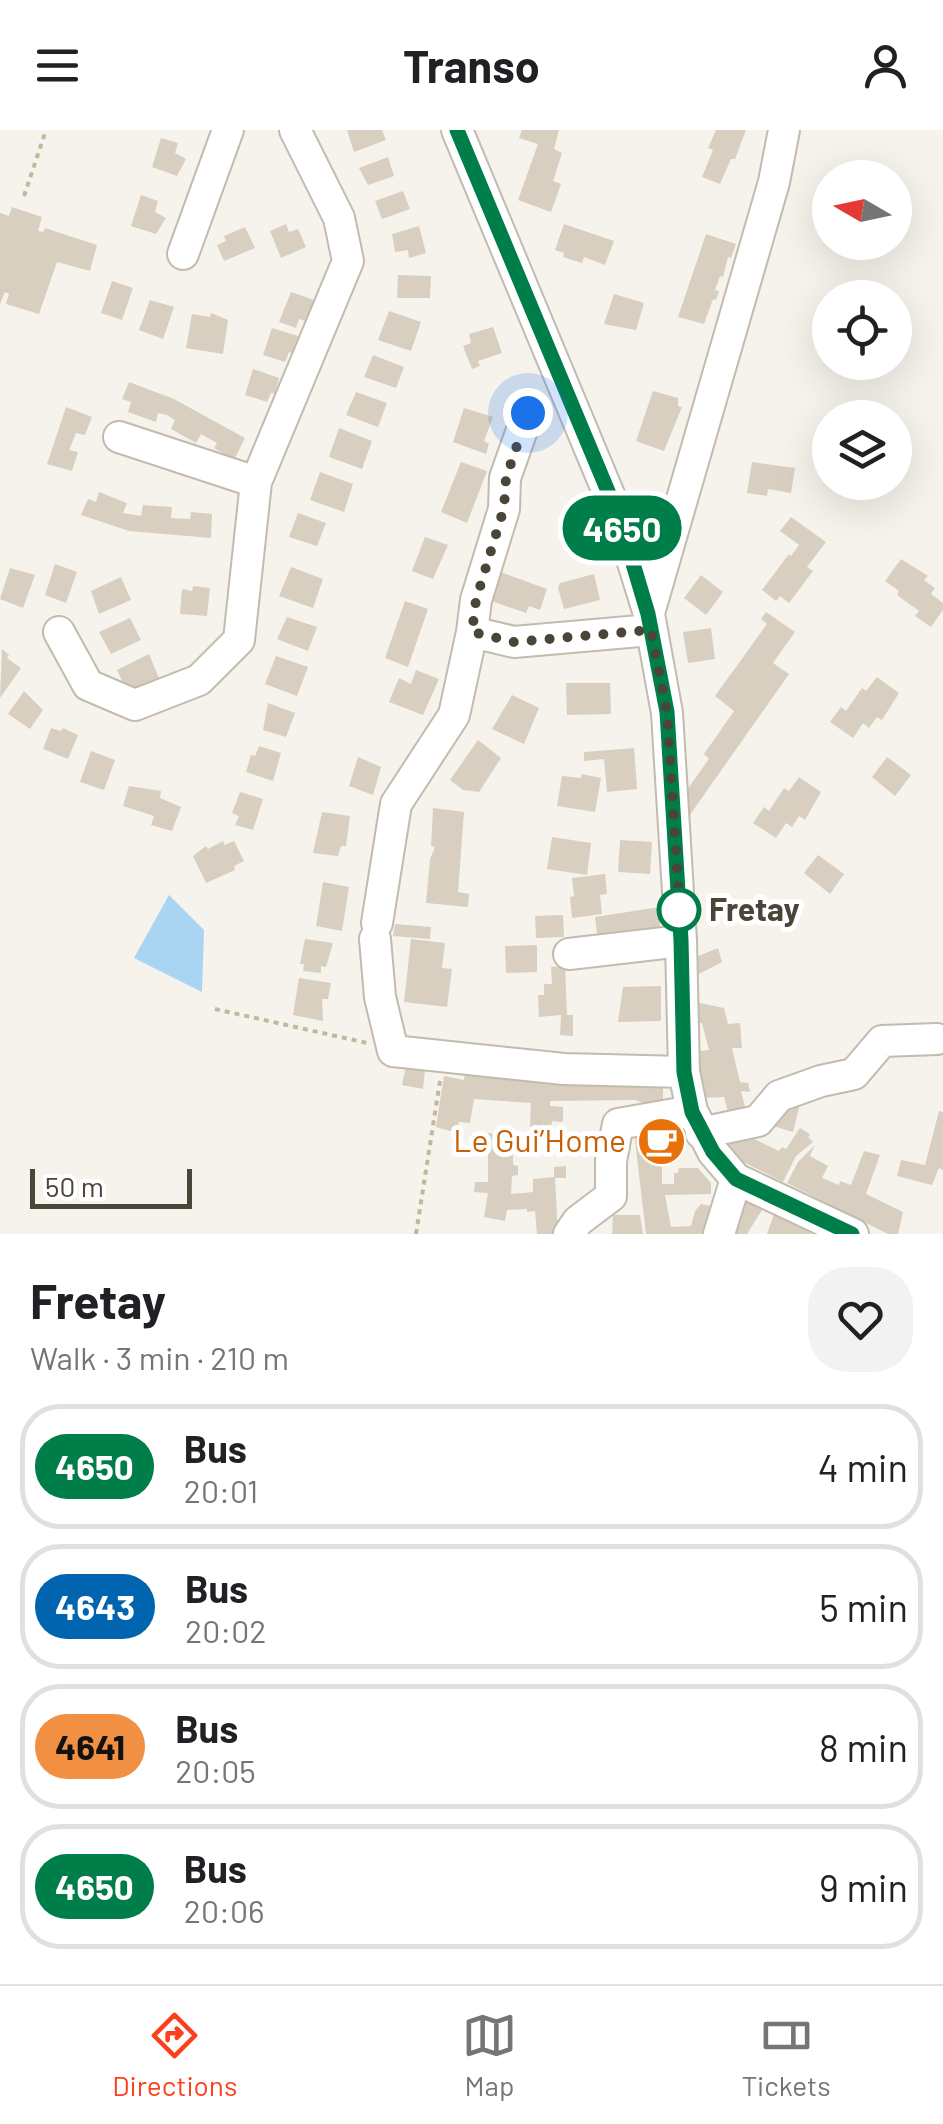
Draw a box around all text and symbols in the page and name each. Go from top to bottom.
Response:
icon: menu [30,38,85,93]
text: Transo [403,38,540,92]
icon: person [858,38,913,93]
north arrow [812,160,912,260]
map controls [812,160,912,500]
button: locate [812,280,912,380]
your location [503,388,553,438]
button: layers [812,400,912,500]
line badge: 4650 [552,496,692,560]
text: 4650 [583,507,661,549]
marker: Fretay [658,889,700,931]
place label: Fretay [709,889,800,927]
cafe icon: Le Gui’Home [635,1115,687,1167]
place label: Le Gui’Home [453,1120,626,1158]
scale bar [30,1164,192,1208]
text: 50 m [45,1169,104,1203]
button: heart [808,1267,913,1372]
text: Fretay [30,1271,166,1329]
text: Walk · 3 min · 210 m [30,1338,289,1376]
text: Bus [184,1425,247,1471]
text: 4 min [818,1444,908,1490]
text: 4650 [55,1445,134,1487]
text: 20:01 [184,1471,258,1509]
text: Bus [185,1565,248,1611]
text: 5 min [819,1584,908,1630]
text: 4643 [55,1585,135,1627]
text: 20:02 [185,1611,266,1649]
text: Bus [175,1705,238,1751]
text: 8 min [819,1724,908,1770]
text: 4641 [55,1725,125,1767]
text: 20:05 [175,1751,256,1789]
text: Bus [184,1845,247,1891]
text: 9 min [819,1864,908,1910]
text: 4650 [55,1865,134,1907]
text: 20:06 [184,1891,264,1929]
tab: Directions [112,2008,237,2102]
tab: Map [462,2008,517,2102]
tab: Tickets [742,2008,831,2102]

